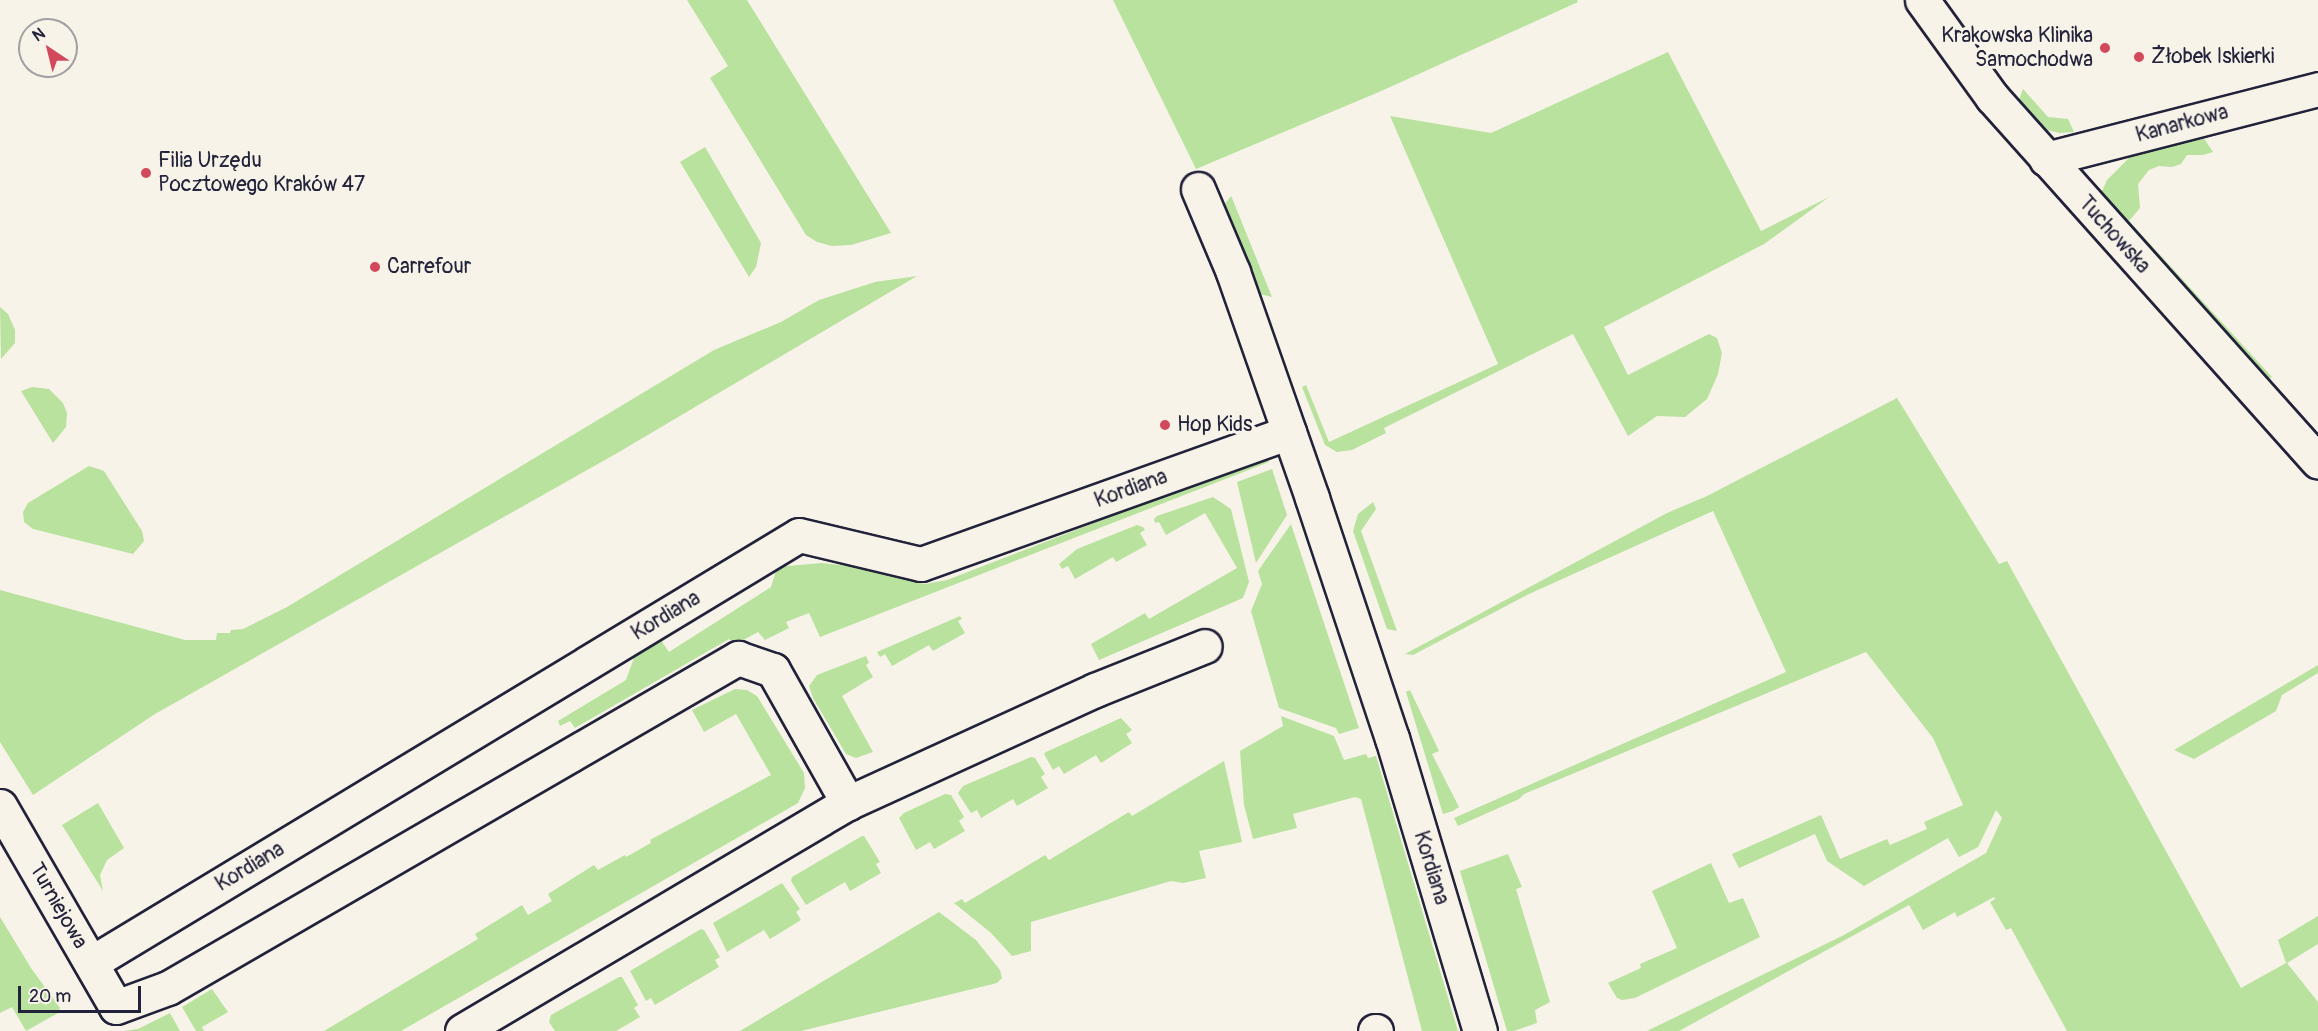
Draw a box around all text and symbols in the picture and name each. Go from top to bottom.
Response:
north arrow [18,18,78,78]
place label: Krakowska Klinika Samochodwa [1941,23,2093,73]
text: N [29,24,49,46]
marker: Krakowska Klinika Samochodwa [2098,41,2112,55]
place label: Żłobek Iskierki [2151,44,2275,70]
marker: Żłobek Iskierki [2132,50,2146,64]
street label: Kanarkowa [2133,100,2231,148]
place label: Filia Urzędu Pocztowego Kraków 47 [158,148,365,198]
marker: Filia Urzędu Pocztowego Kraków 47 [139,166,153,180]
street label: Tuchowska [2073,191,2155,279]
place label: Carrefour [387,254,471,280]
marker: Carrefour [368,260,382,274]
place label: Hop Kids [1177,412,1252,438]
marker: Hop Kids [1158,418,1172,432]
street label: Kordiana [1091,464,1171,514]
street label: Kordiana [627,586,705,646]
street label: Kordiana [1408,828,1454,908]
street label: Kordiana [211,837,289,897]
street label: Turniejowa [23,859,93,953]
scale bar [21,974,144,1012]
text: 20 m [29,985,71,1008]

